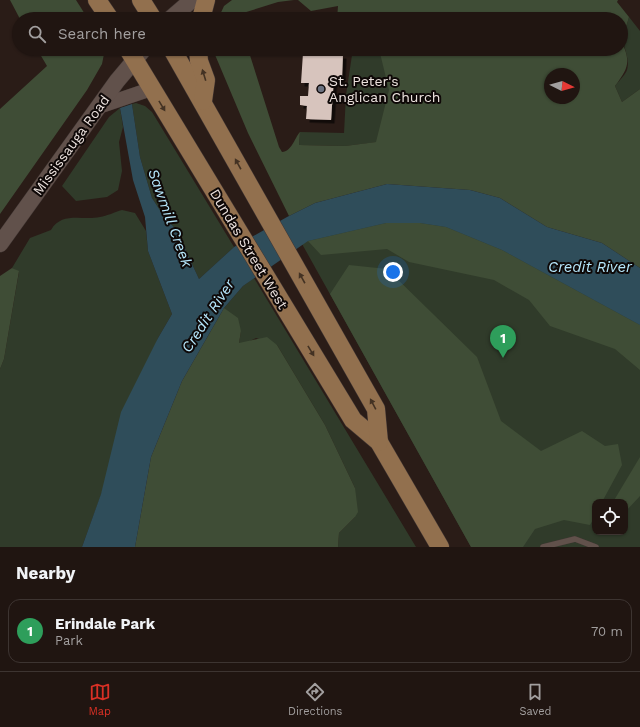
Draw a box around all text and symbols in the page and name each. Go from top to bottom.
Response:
search box [12,12,628,56]
icon: search [26,23,48,45]
text: Search here [58,25,146,43]
one-way arrow [200,68,206,81]
north arrow [544,68,580,104]
place label: St. Peter's Anglican Church [329,73,440,105]
marker: St. Peter's Anglican Church [316,84,326,94]
street label: Mississauga Road [29,92,113,198]
one-way arrow [158,100,165,112]
one-way arrow [235,159,242,170]
water label: Sawmill Creek [144,166,196,270]
street label: Dundas Street West [207,186,291,312]
water label: Credit River [548,258,633,276]
your location [383,262,403,282]
one-way arrow [299,272,306,284]
water label: Credit River [178,275,239,356]
pin: 1 [490,325,516,358]
one-way arrow [307,346,315,356]
one-way arrow [370,398,376,410]
map controls [592,499,628,535]
button: locate [592,499,628,535]
text: Nearby [16,563,75,583]
text: Erindale Park [55,615,155,633]
text: 1 [27,624,33,639]
text: 70 m [591,624,623,639]
text: Park [55,633,83,648]
tab: Map [89,681,111,718]
tab: Directions [288,681,342,718]
tab: Saved [519,681,551,718]

